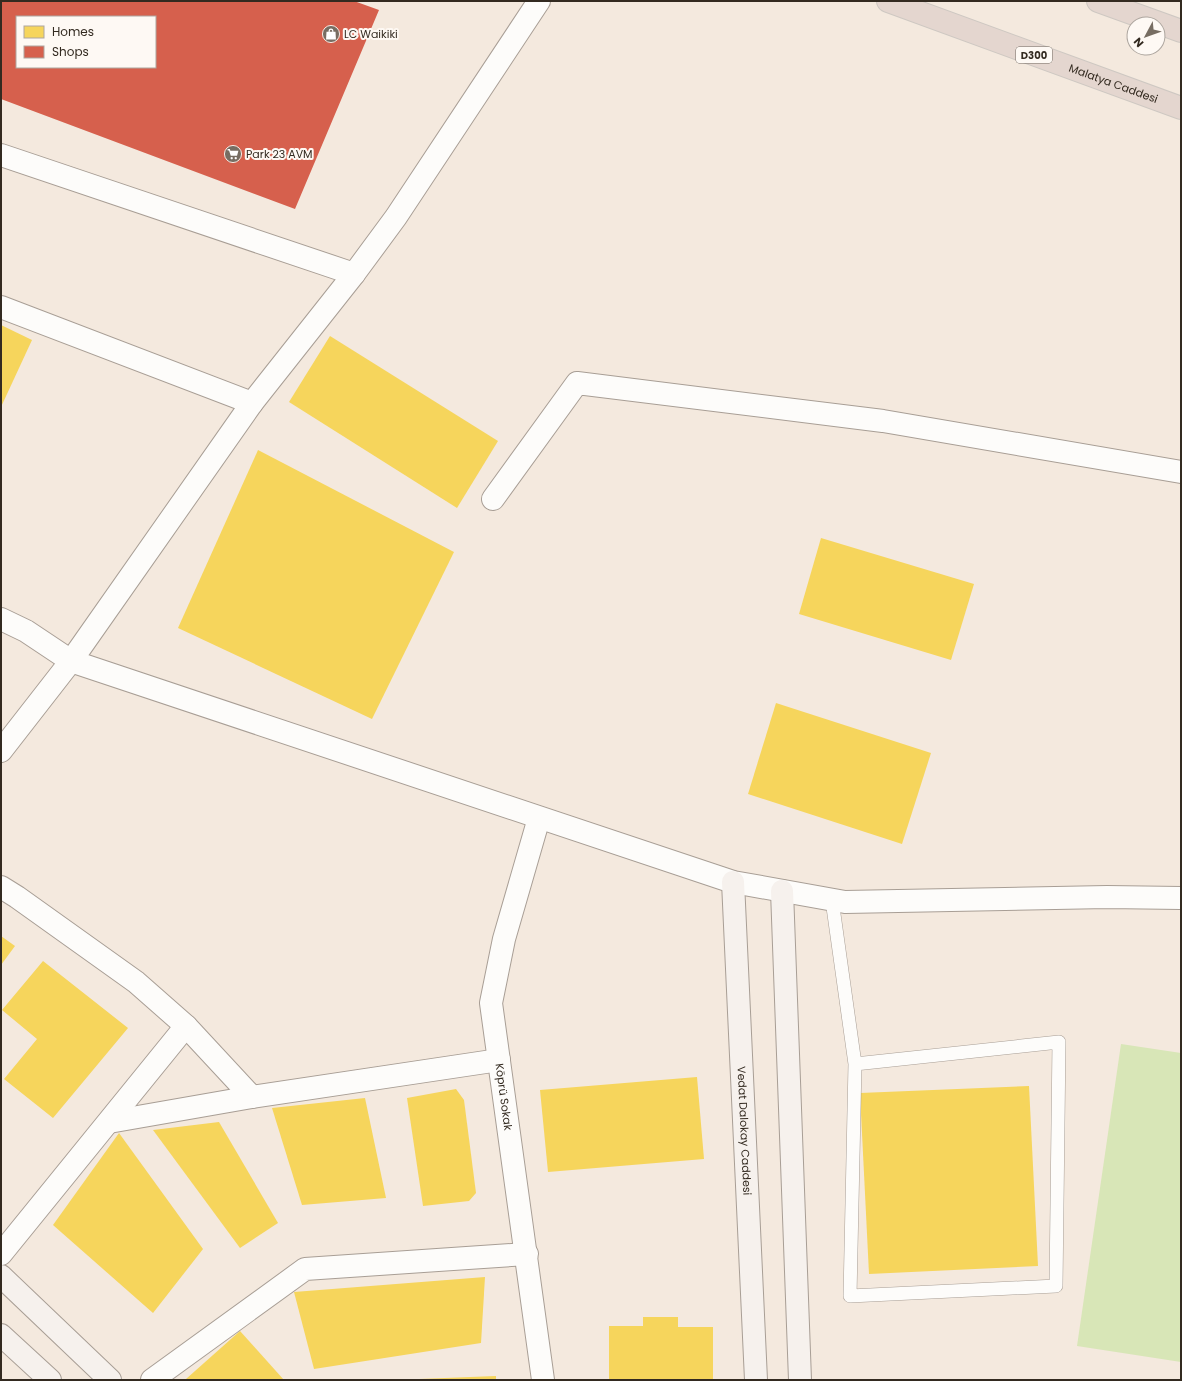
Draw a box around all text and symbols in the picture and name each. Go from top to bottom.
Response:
legend [16,16,156,68]
north arrow [1126,16,1166,56]
text: Homes [52,23,94,40]
shop icon: LC Waikiki [321,24,341,44]
place label: LC Waikiki [344,26,398,42]
text: N [1130,34,1147,51]
text: Shops [52,43,89,60]
road number: D300 [1016,47,1052,63]
street label: Malatya Caddesi [1067,60,1160,107]
supermarket icon: Park 23 AVM [223,144,243,164]
place label: Park 23 AVM [246,146,313,162]
street label: Köprü Sokak [491,1062,517,1132]
street label: Vedat Dalokay Caddesi [734,1066,755,1196]

